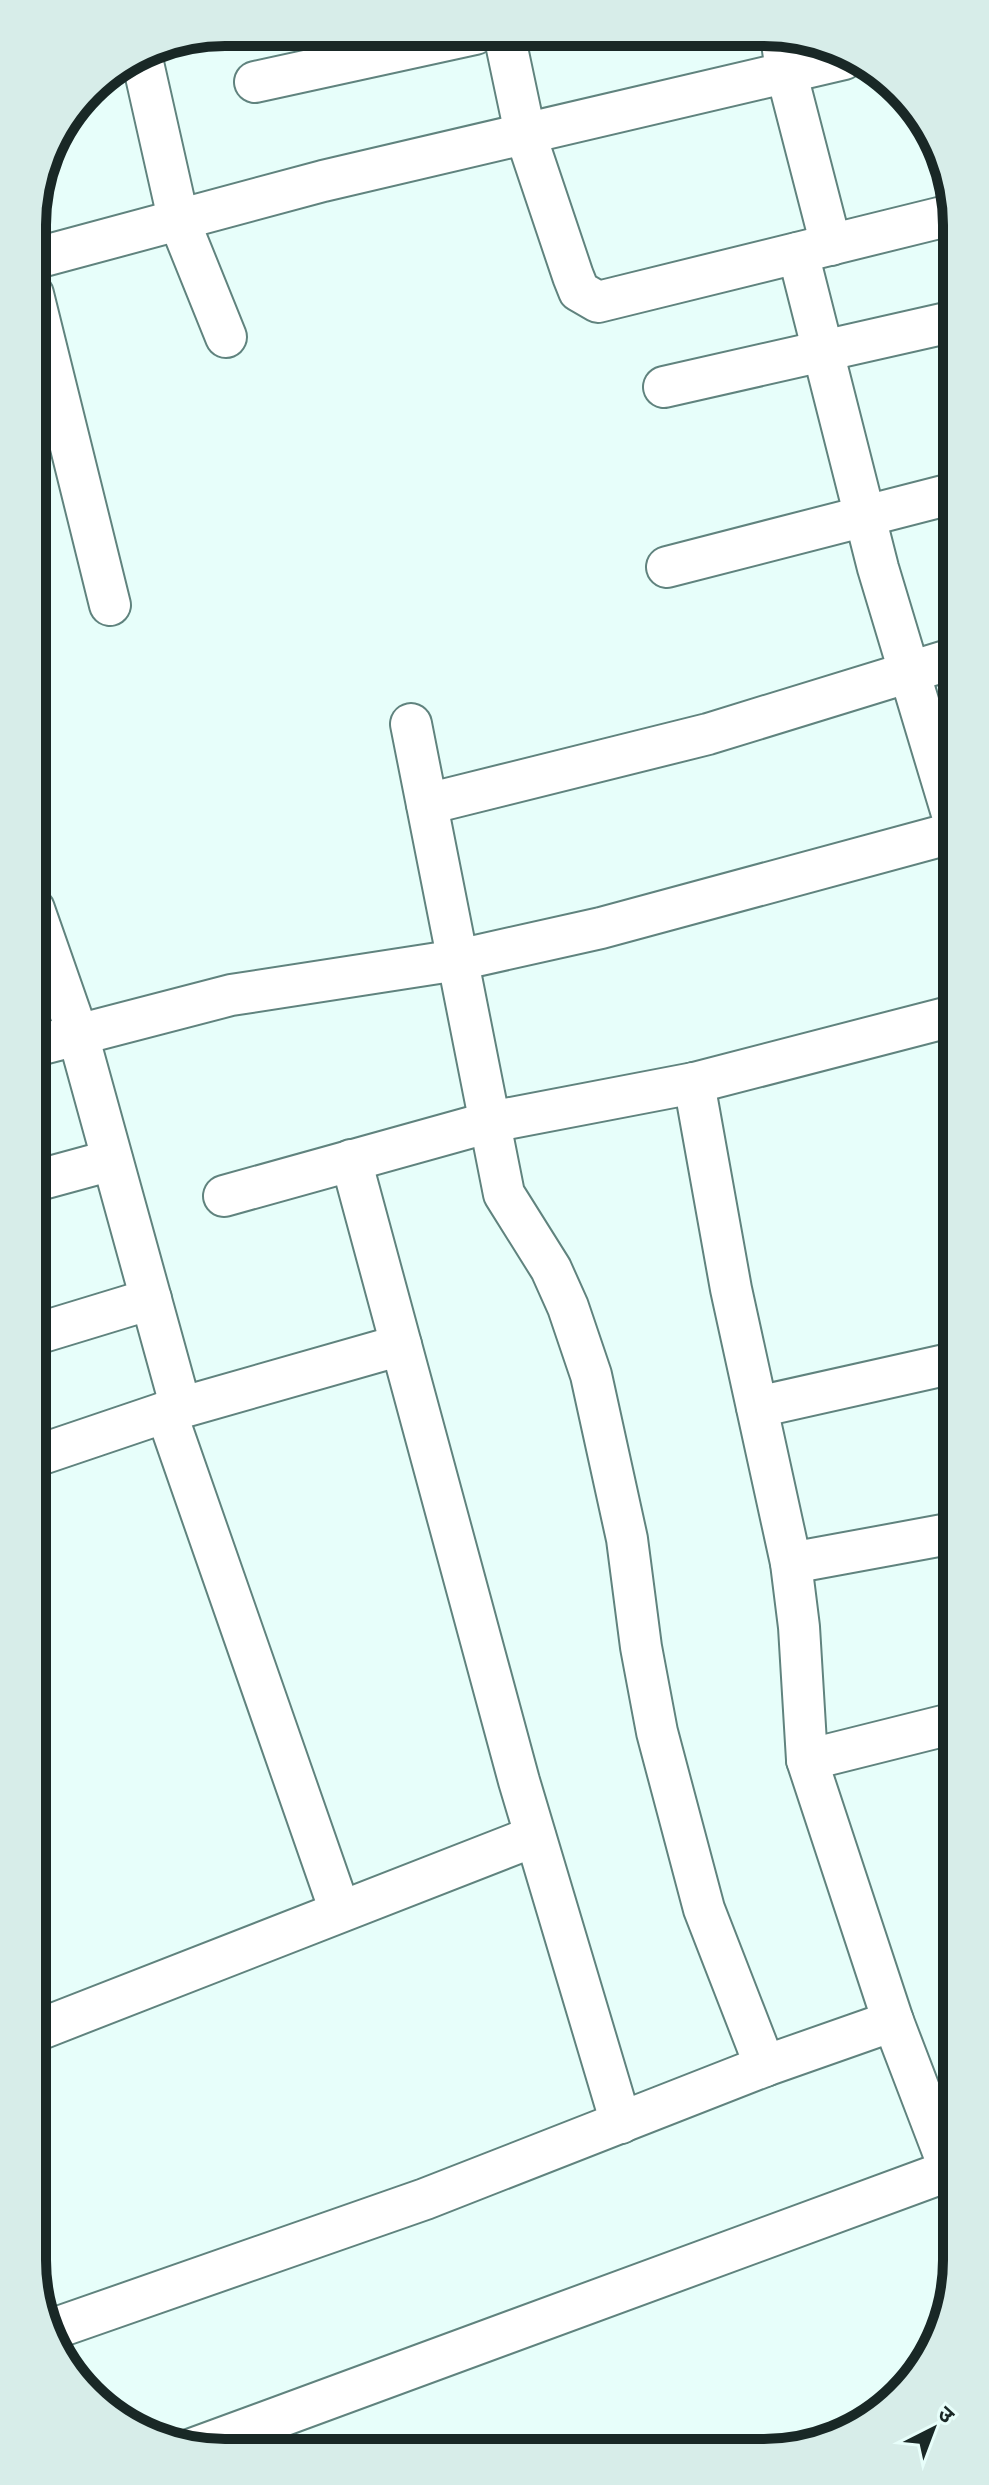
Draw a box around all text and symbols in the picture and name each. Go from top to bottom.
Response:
north arrow [893,2389,973,2469]
text: उ [932,2400,961,2430]

